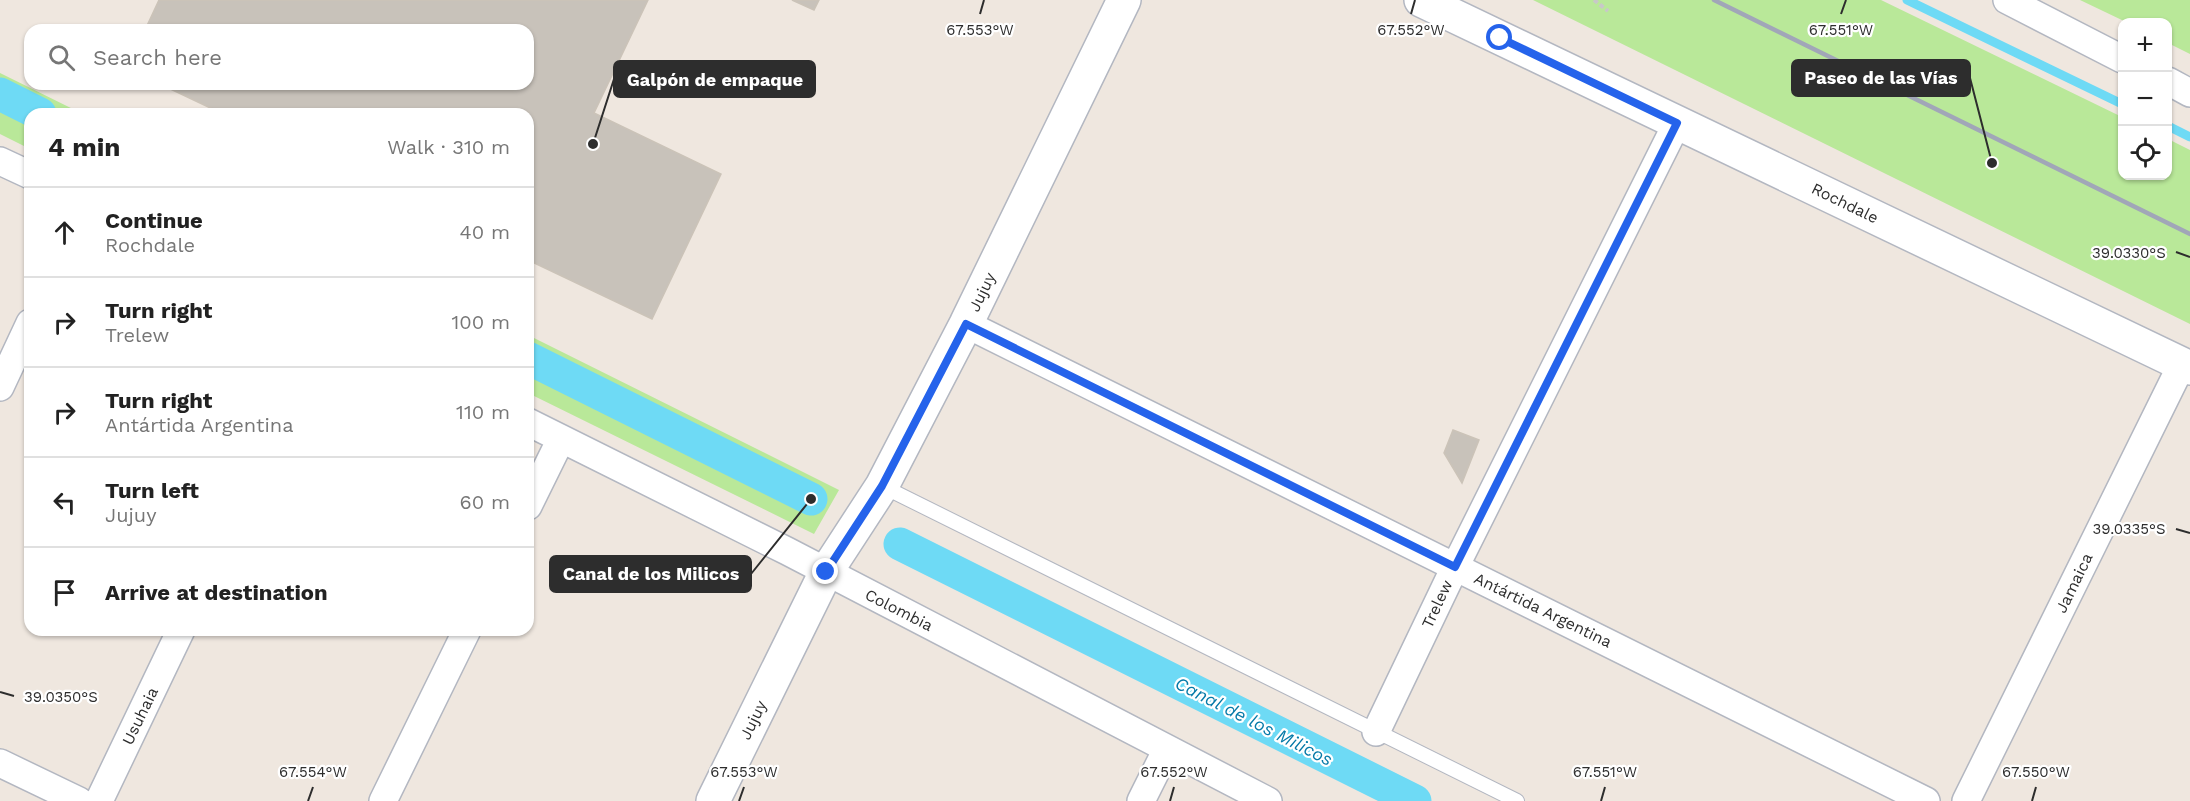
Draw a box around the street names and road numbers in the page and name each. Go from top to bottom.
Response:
street label: Rochdale [1808,179,1882,227]
street label: Jujuy [964,269,1000,315]
street label: Jamaica [2051,550,2097,616]
street label: Antártida Argentina [1471,568,1615,652]
street label: Trelew [1418,577,1456,631]
street label: Colombia [862,585,936,635]
street label: Usuhaia [118,684,162,748]
street label: Jujuy [735,697,771,743]

